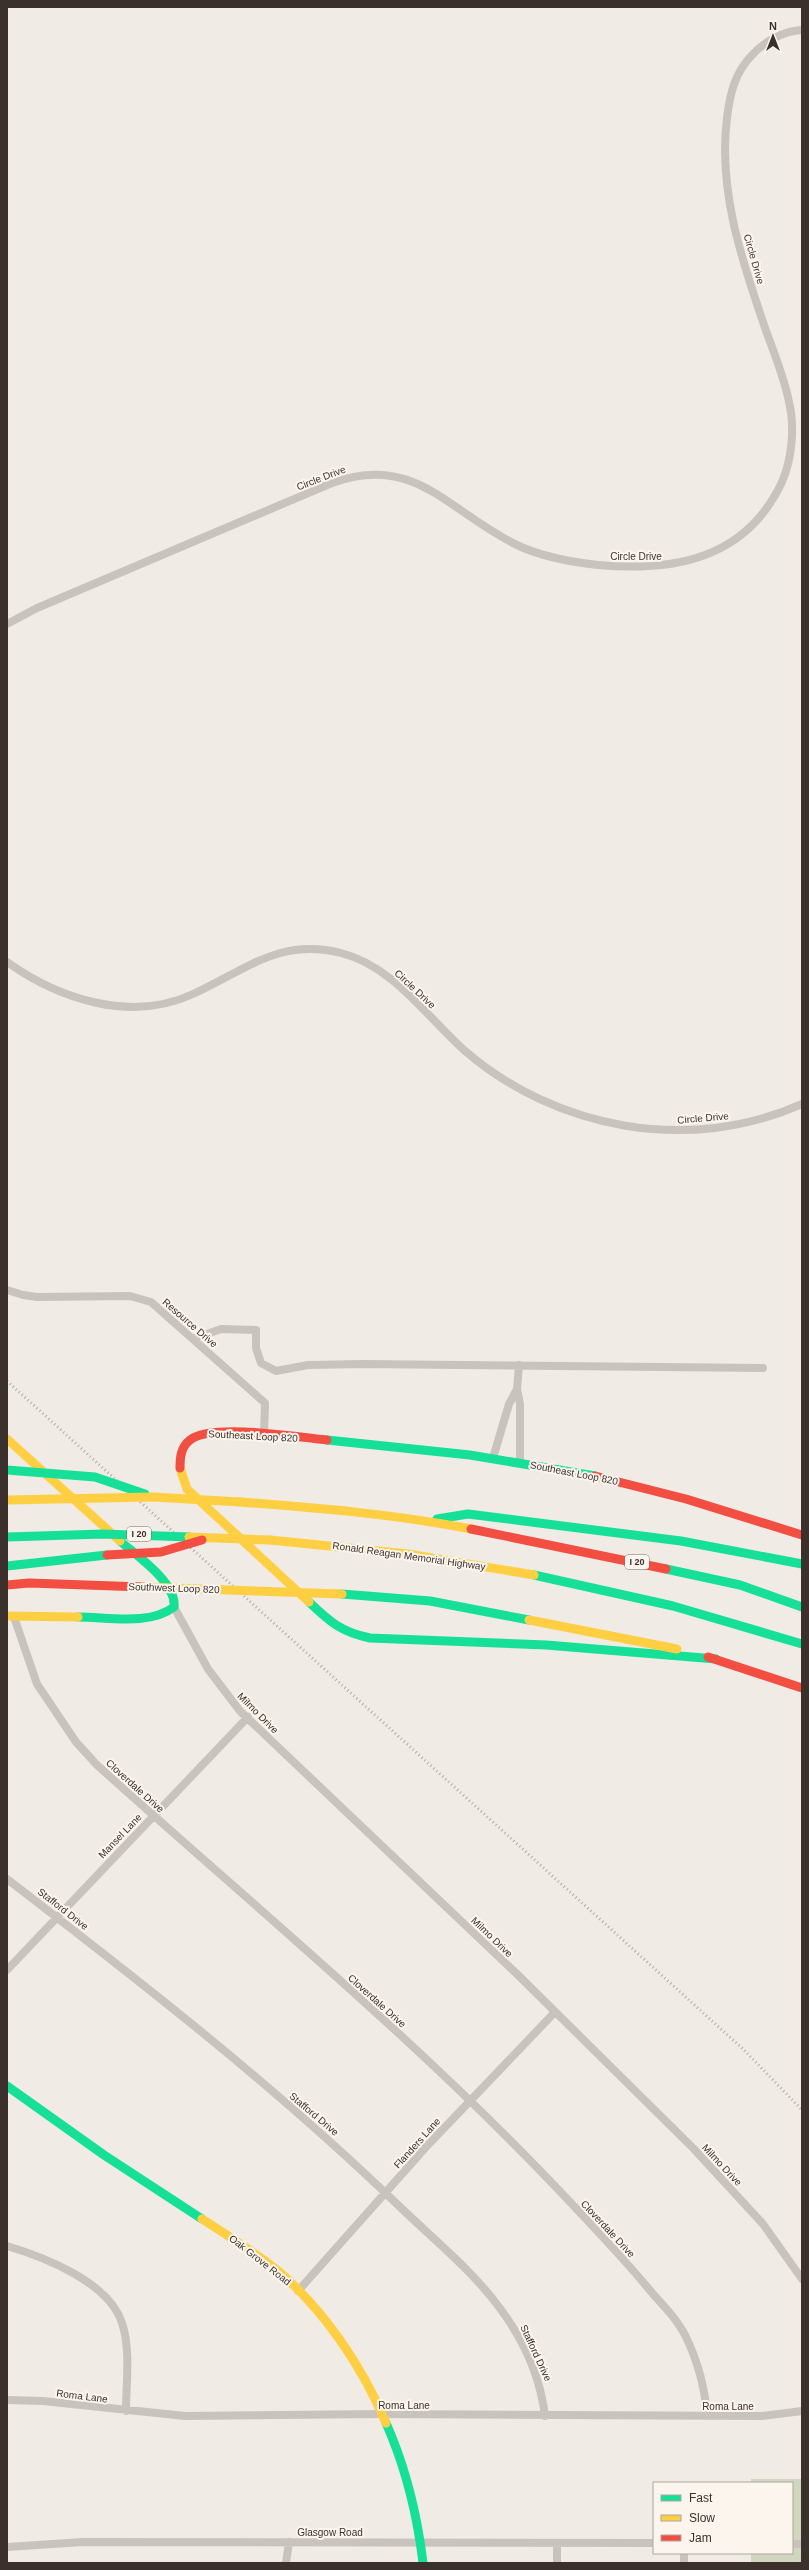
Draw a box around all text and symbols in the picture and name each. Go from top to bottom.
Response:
north arrow [753,16,793,56]
text: N [769,20,777,32]
street label: Circle Drive [742,233,767,286]
street label: Circle Drive [295,463,347,492]
street label: Circle Drive [610,551,662,562]
street label: Circle Drive [392,967,438,1011]
street label: Circle Drive [677,1110,730,1126]
street label: Resource Drive [160,1296,220,1350]
street label: Southeast Loop 820 [208,1428,298,1444]
street label: Southeast Loop 820 [529,1459,619,1487]
road number: I 20 [127,1527,151,1541]
street label: Ronald Reagan Memorial Highway [332,1540,486,1572]
road number: I 20 [625,1555,649,1569]
street label: Southwest Loop 820 [128,1581,220,1595]
street label: Milmo Drive [235,1690,281,1736]
street label: Cloverdale Drive [104,1757,166,1815]
street label: Mansel Lane [96,1811,144,1860]
street label: Stafford Drive [36,1886,91,1932]
street label: Milmo Drive [469,1915,515,1960]
street label: Cloverdale Drive [346,1972,408,2030]
street label: Stafford Drive [287,2090,341,2138]
street label: Flanders Lane [392,2115,443,2170]
street label: Milmo Drive [700,2142,744,2188]
street label: Cloverdale Drive [579,2198,638,2260]
street label: Oak Grove Road [227,2233,293,2287]
street label: Stafford Drive [518,2323,554,2383]
street label: Roma Lane [56,2387,109,2405]
street label: Roma Lane [378,2400,430,2411]
street label: Roma Lane [702,2401,754,2412]
legend [653,2482,793,2554]
text: Fast [689,2491,713,2505]
text: Slow [689,2511,715,2525]
street label: Glasgow Road [297,2527,363,2538]
text: Jam [689,2531,712,2545]

